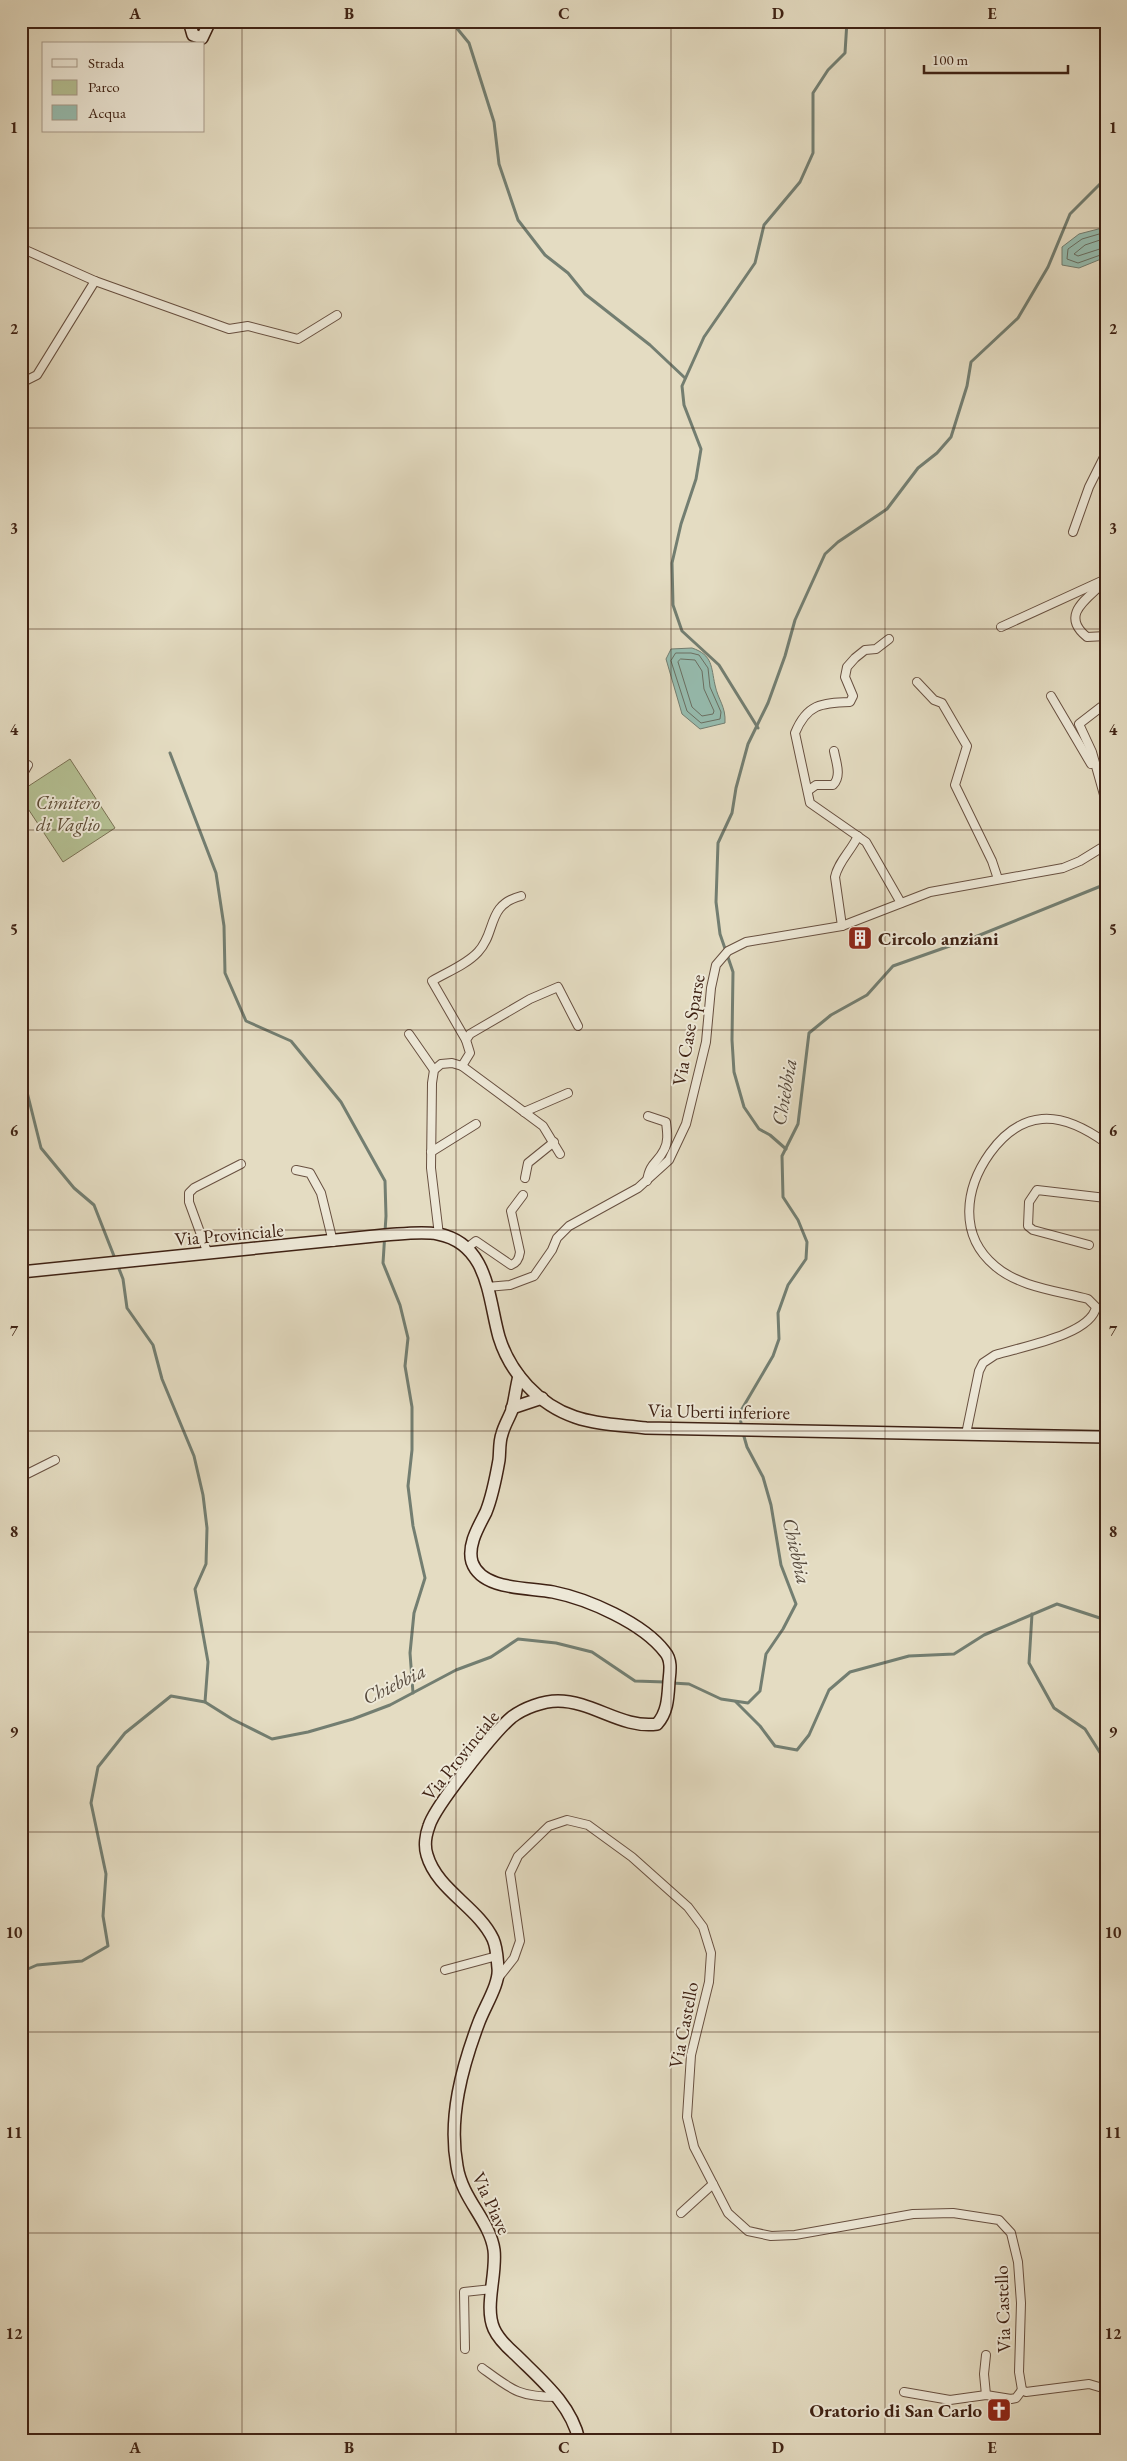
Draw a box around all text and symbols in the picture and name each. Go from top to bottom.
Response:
text: A [128,3,141,24]
text: B [344,3,354,24]
text: C [558,3,570,24]
text: D [772,3,784,24]
text: E [987,3,997,24]
legend [42,42,205,132]
scale bar [924,42,1068,74]
text: 100 m [932,50,969,69]
text: Strada [88,53,124,72]
text: Parco [88,77,120,96]
text: Acqua [87,103,126,122]
text: 1 [10,117,18,138]
text: 1 [1109,117,1117,138]
text: 2 [10,318,19,339]
text: 2 [1109,318,1118,339]
text: 3 [10,518,18,539]
text: 3 [1109,518,1117,539]
text: 4 [10,719,19,740]
text: 4 [1109,719,1118,740]
park label: Cimitero di Vaglio [36,790,100,837]
text: 5 [10,919,18,940]
text: 5 [1109,919,1117,940]
building icon: Circolo anziani [847,925,873,951]
place label: Circolo anziani [878,926,999,951]
street label: Via Case Sparse [666,972,711,1088]
water label: Chiebbia [765,1057,803,1127]
text: 6 [10,1120,19,1141]
text: 6 [1109,1120,1118,1141]
street label: Via Provinciale [173,1217,285,1252]
text: 7 [10,1320,19,1341]
text: 7 [1109,1320,1118,1341]
street label: Via Uberti inferiore [648,1398,790,1425]
water label: Chiebbia [777,1515,817,1587]
text: 8 [10,1521,18,1542]
text: 8 [1109,1521,1117,1542]
water label: Chiebbia [358,1658,430,1710]
street label: Via Provinciale [416,1705,505,1806]
text: 9 [10,1721,19,1742]
text: 9 [1109,1721,1118,1742]
text: 10 [6,1922,23,1943]
text: 10 [1105,1922,1122,1943]
street label: Via Castello [663,1980,704,2070]
text: 11 [6,2122,22,2143]
text: 11 [1105,2122,1121,2143]
street label: Via Piave [466,2168,517,2238]
street label: Via Castello [988,2265,1017,2353]
text: 12 [6,2323,23,2344]
text: 12 [1105,2323,1122,2344]
church icon: Oratorio di San Carlo [986,2397,1012,2423]
place label: Oratorio di San Carlo [809,2398,982,2423]
text: A [128,2437,141,2458]
text: B [344,2437,354,2458]
text: C [558,2437,570,2458]
text: D [772,2437,784,2458]
text: E [987,2437,997,2458]

